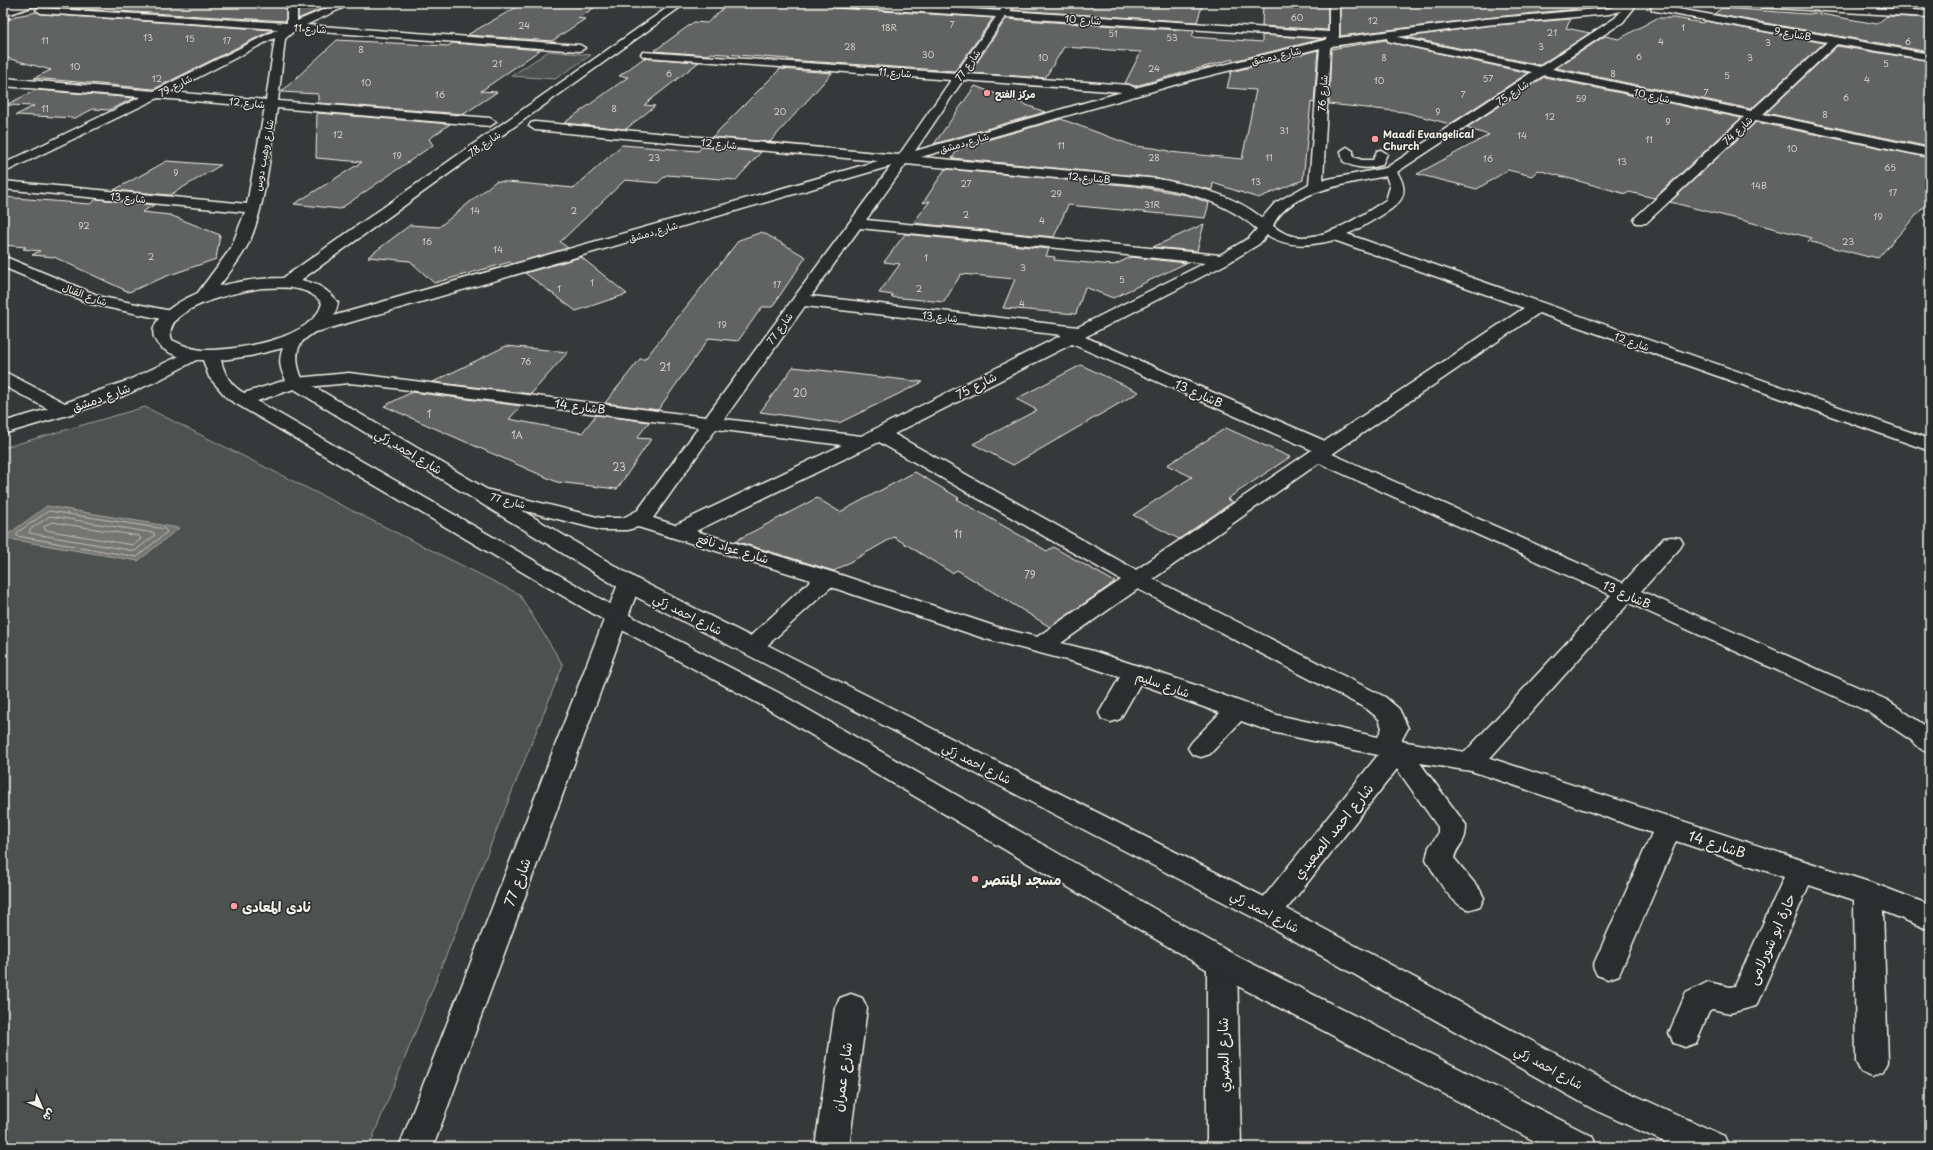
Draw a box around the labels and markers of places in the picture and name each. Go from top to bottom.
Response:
place label: مركز الفتح [995,86,1036,101]
marker: مركز الفتح [982,88,992,98]
place label: Maadi Evangelical Church [1383,126,1474,153]
marker: Maadi Evangelical Church [1370,134,1380,144]
place label: مسجد المنتصر [981,869,1061,890]
marker: مسجد المنتصر [970,874,980,884]
place label: نادى المعادى [242,896,312,917]
marker: نادى المعادى [229,901,239,911]

